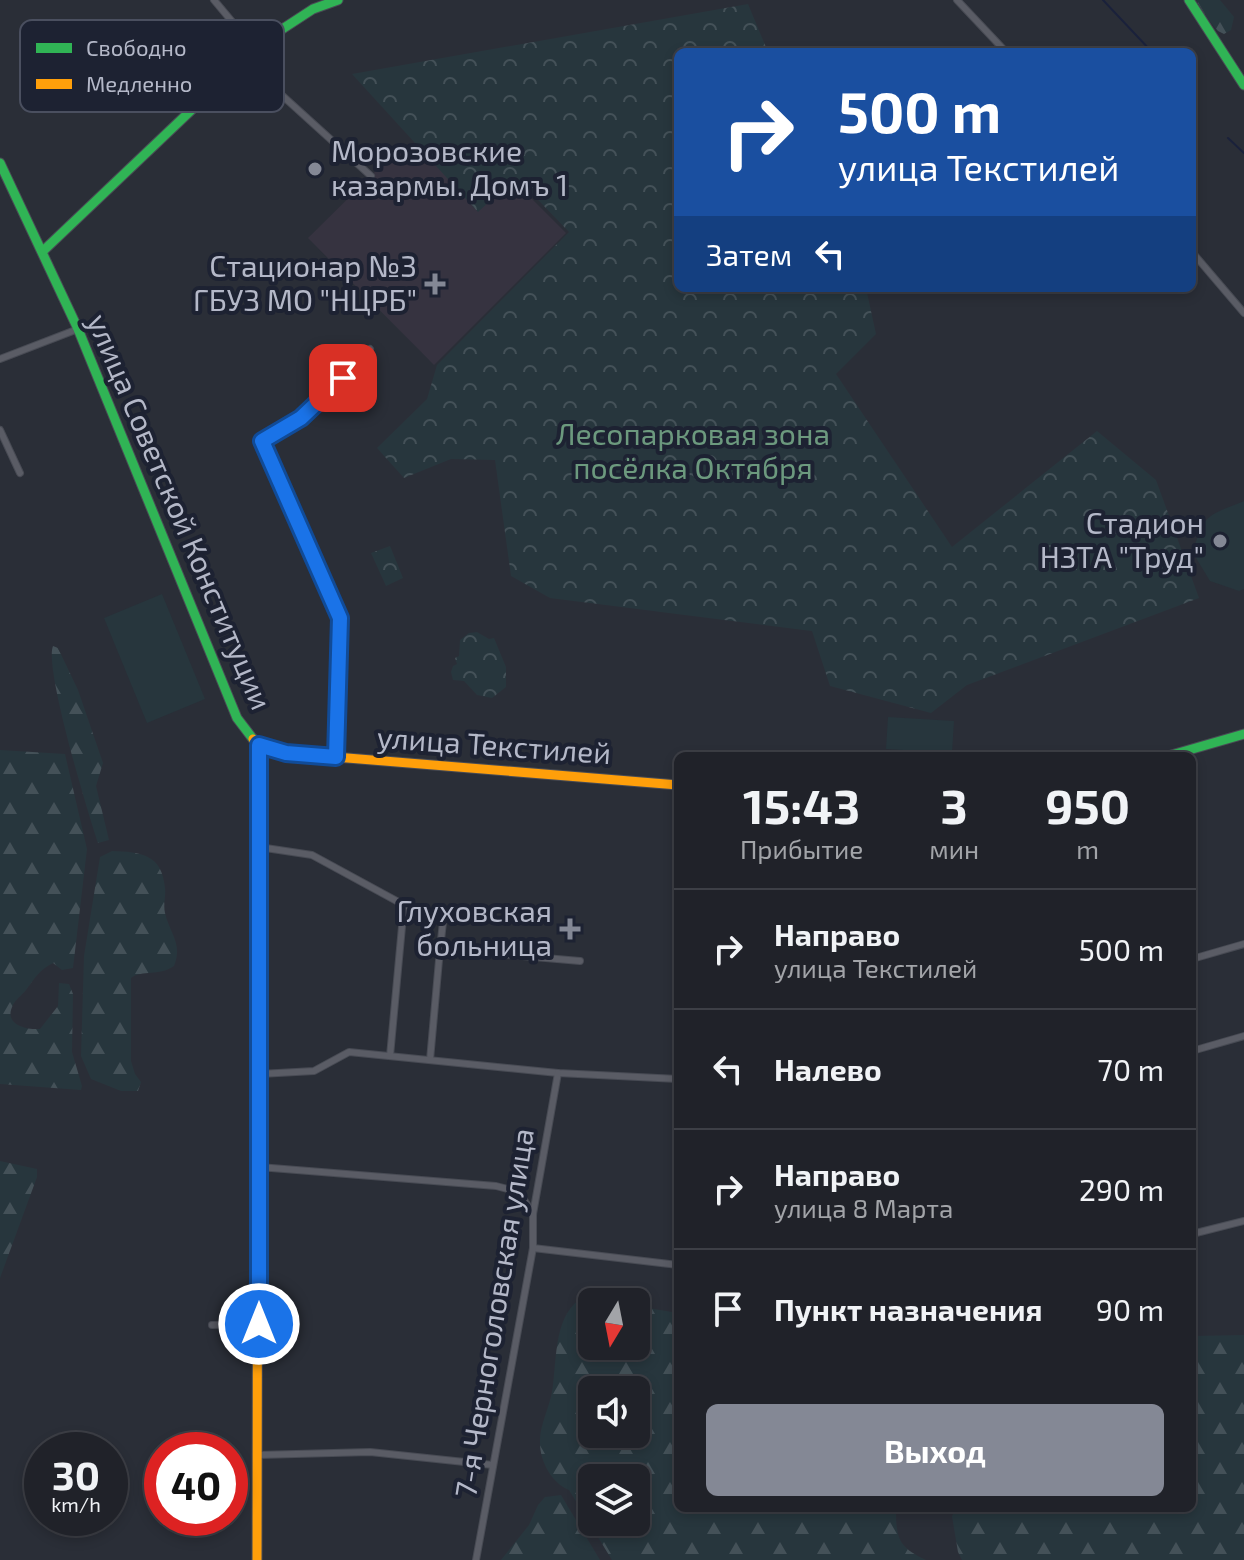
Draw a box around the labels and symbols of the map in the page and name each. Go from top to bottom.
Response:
legend [20,20,284,112]
text: Свободно [86,34,186,60]
text: Медленно [86,70,192,96]
place label: Морозовские казармы. Домъ 1 [331,132,568,202]
marker: Морозовские казармы. Домъ 1 [306,160,324,178]
place label: Стационар №3 ГБУЗ МО "НЦРБ" [193,247,417,317]
marker: Стационар №3 ГБУЗ МО "НЦРБ" [424,273,446,295]
street label: улица Советской Конституции [80,308,281,715]
pin [309,344,377,412]
park label: Лесопарковая зона посёлка Октября [556,415,830,485]
place label: Стадион НЗТА "Труд" [1040,504,1204,575]
marker: Стадион НЗТА "Труд" [1211,532,1229,550]
street label: улица Текстилей [376,718,612,771]
place label: Глуховская больница [397,892,552,962]
marker: Глуховская больница [559,918,581,940]
street label: 7-я Черноголовская улица [446,1125,541,1500]
position arrow [217,1282,301,1366]
north arrow [578,1288,650,1360]
speed limit sign: 40 [144,1432,248,1536]

